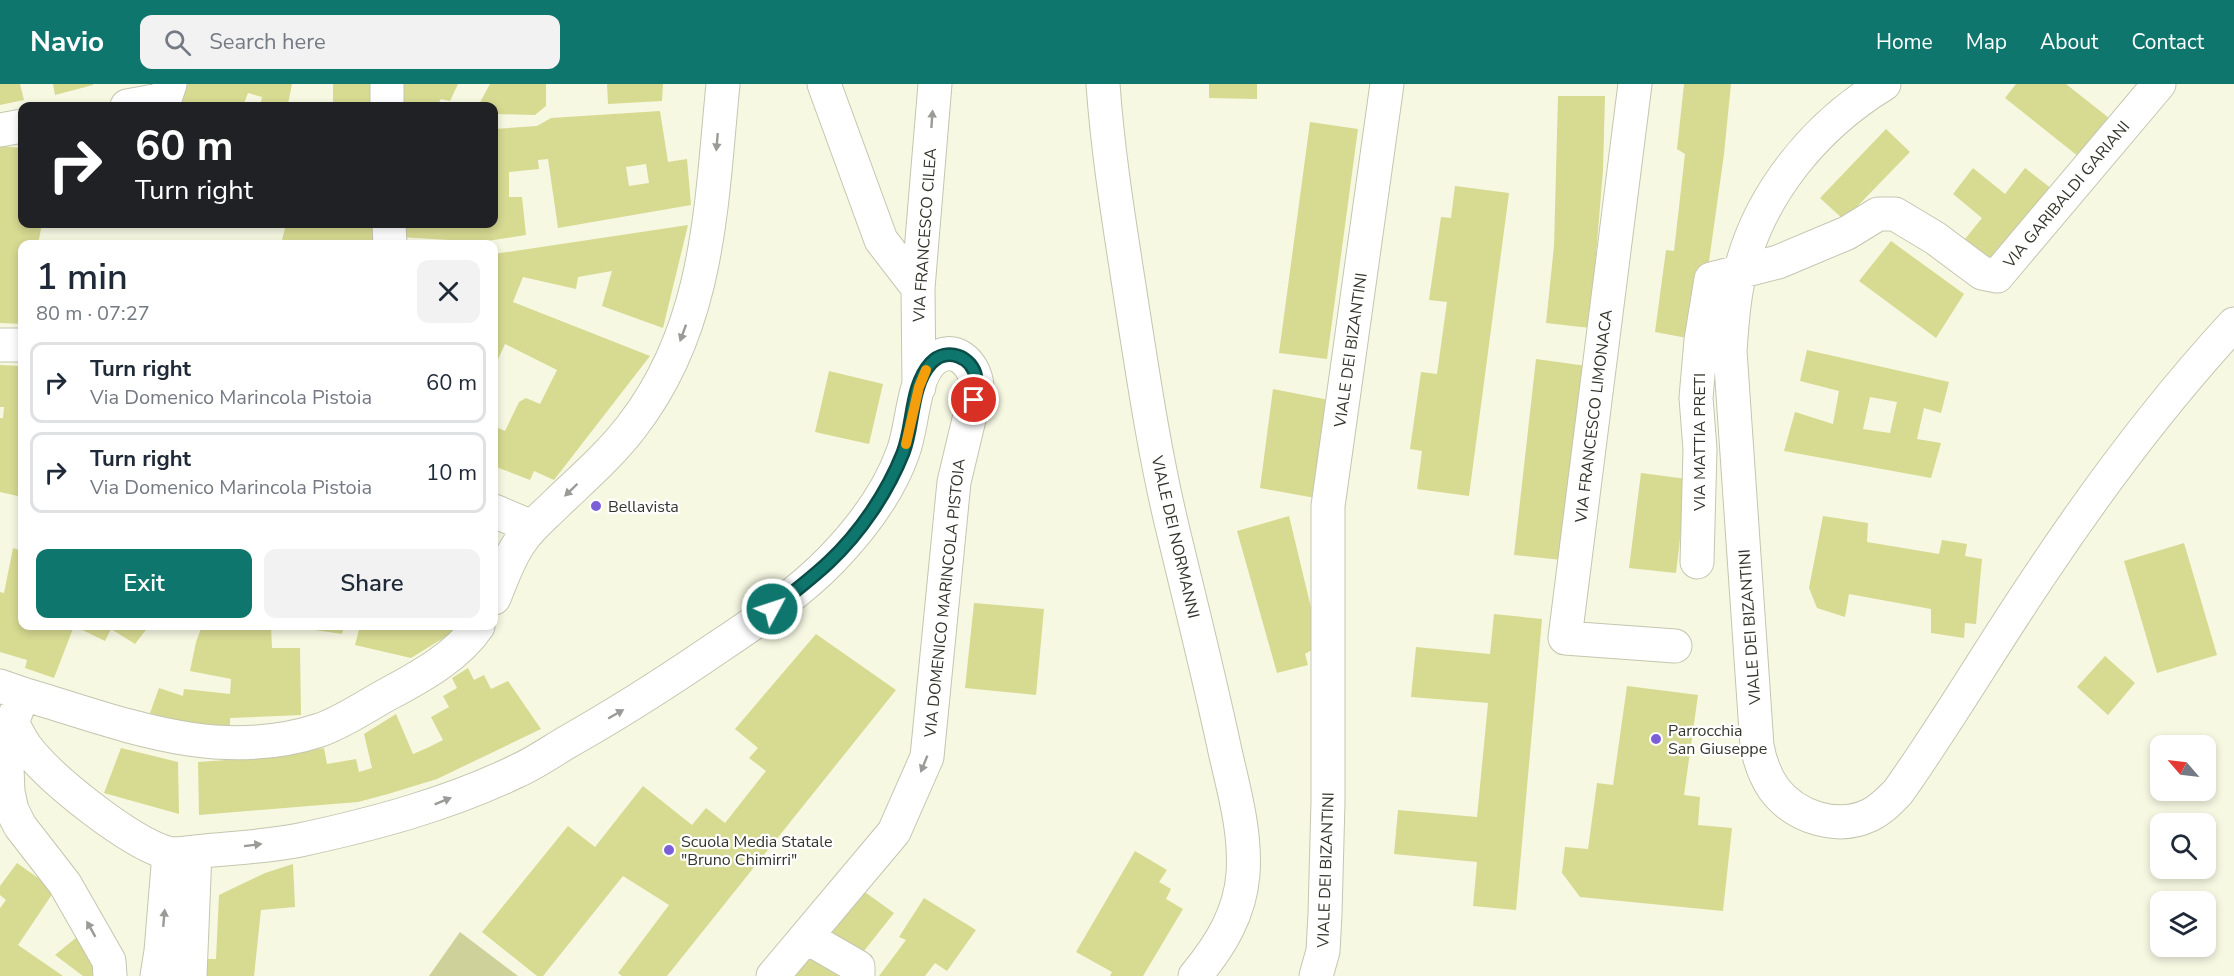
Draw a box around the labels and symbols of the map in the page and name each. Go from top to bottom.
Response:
one-way arrow [927,109,937,128]
street label: VIA GARIBALDI GARIANI [1998,116,2135,274]
one-way arrow [712,133,722,152]
street label: VIA FRANCESCO CILEA [908,147,942,324]
street label: VIALE DEI BIZANTINI [1329,272,1373,430]
street label: VIA FRANCESCO LIMONACA [1570,308,1618,525]
one-way arrow [677,324,687,342]
street label: VIA MATTIA PRETI [1689,373,1711,512]
pin [948,374,999,425]
street label: VIALE DEI NORMANNI [1145,453,1204,621]
street label: VIA DOMENICO MARINCOLA PISTOIA [919,457,971,740]
one-way arrow [564,483,578,497]
place label: Bellavista [608,496,679,518]
marker: Bellavista [589,499,603,513]
street label: VIALE DEI BIZANTINI [1734,549,1766,706]
position arrow [740,577,804,641]
one-way arrow [608,709,625,719]
place label: Parrocchia San Giuseppe [1668,720,1767,760]
marker: Parrocchia San Giuseppe [1649,732,1663,746]
north arrow [2150,735,2216,801]
one-way arrow [919,756,929,774]
street label: VIALE DEI BIZANTINI [1312,792,1340,949]
one-way arrow [434,796,452,806]
place label: Scuola Media Statale "Bruno Chimirri" [681,831,832,871]
one-way arrow [244,841,263,850]
marker: Scuola Media Statale "Bruno Chimirri" [662,843,676,857]
one-way arrow [159,908,168,927]
one-way arrow [86,920,96,937]

